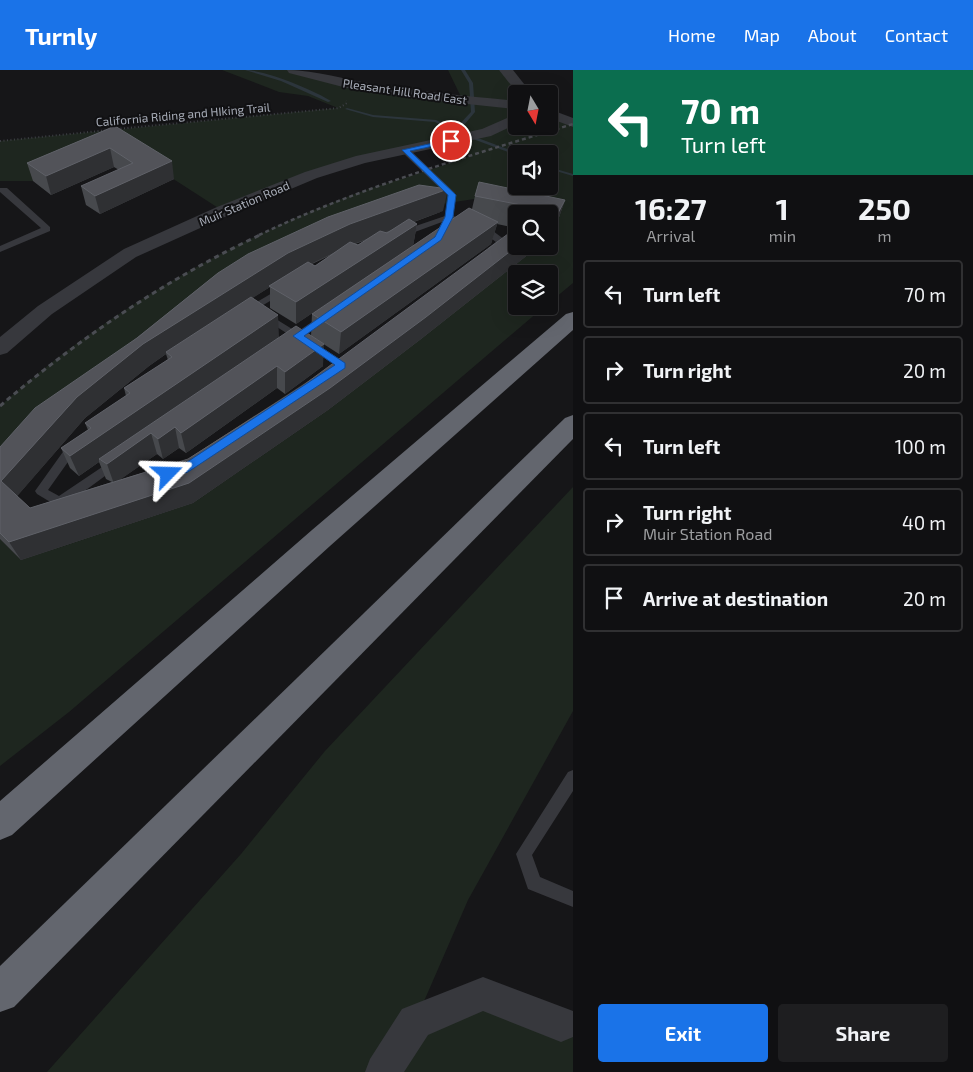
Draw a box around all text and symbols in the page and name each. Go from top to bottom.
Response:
text: Turnly [25,21,97,50]
text: Home [668,24,716,46]
text: Map [744,24,780,46]
text: About [808,24,857,46]
text: Contact [885,24,948,46]
street label: Pleasant Hill Road East [342,75,468,107]
north arrow [508,85,558,135]
map controls [508,85,558,315]
text: 70 m [681,89,760,131]
icon: left [598,90,663,155]
street label: California Riding and HIking Trail [95,99,271,129]
pin [430,120,472,162]
icon: arrive [437,127,465,155]
text: Turn left [681,131,766,157]
button: sound [508,145,558,195]
street label: Muir Station Road [197,178,291,228]
text: 16:27 [635,190,707,226]
text: 1 [776,190,789,226]
text: 250 [858,190,911,226]
button: search [508,205,558,255]
text: Arrival [647,226,695,245]
text: min [769,226,796,245]
text: m [877,226,891,245]
button: layers [508,265,558,315]
icon: left [600,280,628,308]
text: Turn left [643,283,720,306]
text: 70 m [904,283,946,306]
icon: right [600,356,628,384]
text: Turn right [643,359,731,382]
text: 20 m [903,359,946,382]
icon: left [600,432,628,460]
text: Turn left [643,435,720,458]
text: 100 m [895,435,946,458]
position arrow [141,447,193,499]
text: Turn right [643,501,731,524]
icon: right [600,508,628,536]
text: 40 m [902,511,946,534]
text: Muir Station Road [643,524,772,543]
icon: arrive [600,584,628,612]
text: Arrive at destination [643,587,828,610]
text: 20 m [903,587,946,610]
button: Exit [598,1004,768,1062]
button: Share [778,1004,948,1062]

